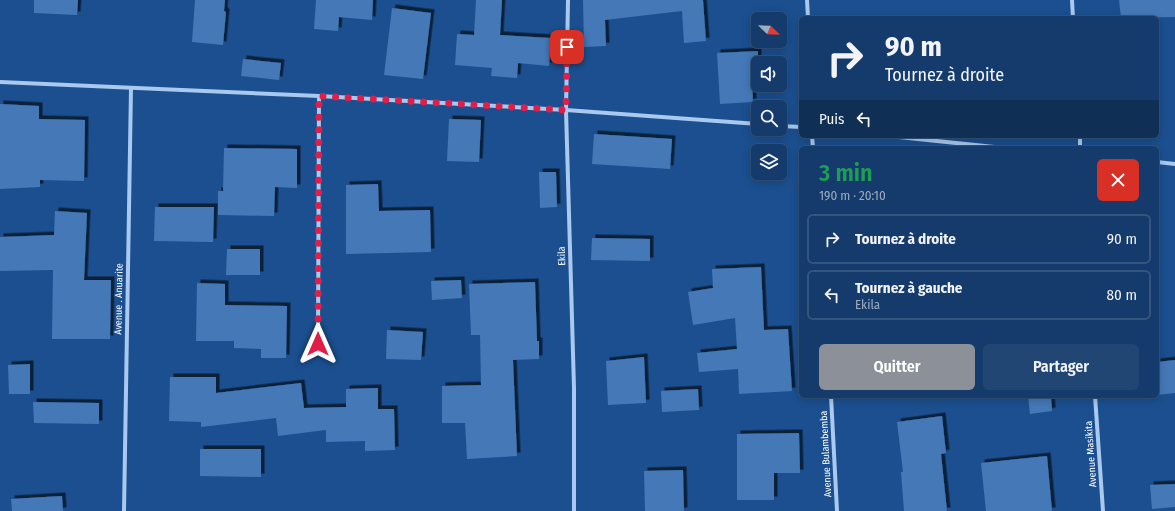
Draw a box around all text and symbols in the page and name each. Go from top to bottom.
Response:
north arrow [751,12,787,48]
map controls [751,12,787,180]
pin [550,30,584,64]
text: 90 m [885,30,942,63]
icon: right [819,32,871,84]
icon: arrive [556,36,578,58]
button: sound [751,56,787,92]
text: Tournez à droite [885,64,1004,86]
button: search [751,100,787,136]
icon: left [853,108,875,130]
text: Puis [819,110,845,128]
button: layers [751,144,787,180]
text: 3 min [819,159,873,187]
button: close [1097,159,1139,201]
text: 190 m · 20:10 [819,188,886,203]
icon: right [821,228,843,250]
text: Tournez à droite [855,230,956,248]
text: 90 m [1107,230,1137,248]
street label: Ekila [556,246,568,266]
street label: Avenue . Anuarite [112,263,126,335]
text: Tournez à gauche [855,279,962,297]
icon: left [821,284,843,306]
text: 80 m [1107,286,1137,304]
text: Ekila [855,297,880,312]
position arrow [297,323,339,365]
button: Quitter [819,344,975,390]
button: Partager [983,344,1139,390]
street label: Avenue Bulambemba [818,410,834,497]
street label: Avenue Masikita [1083,420,1099,488]

